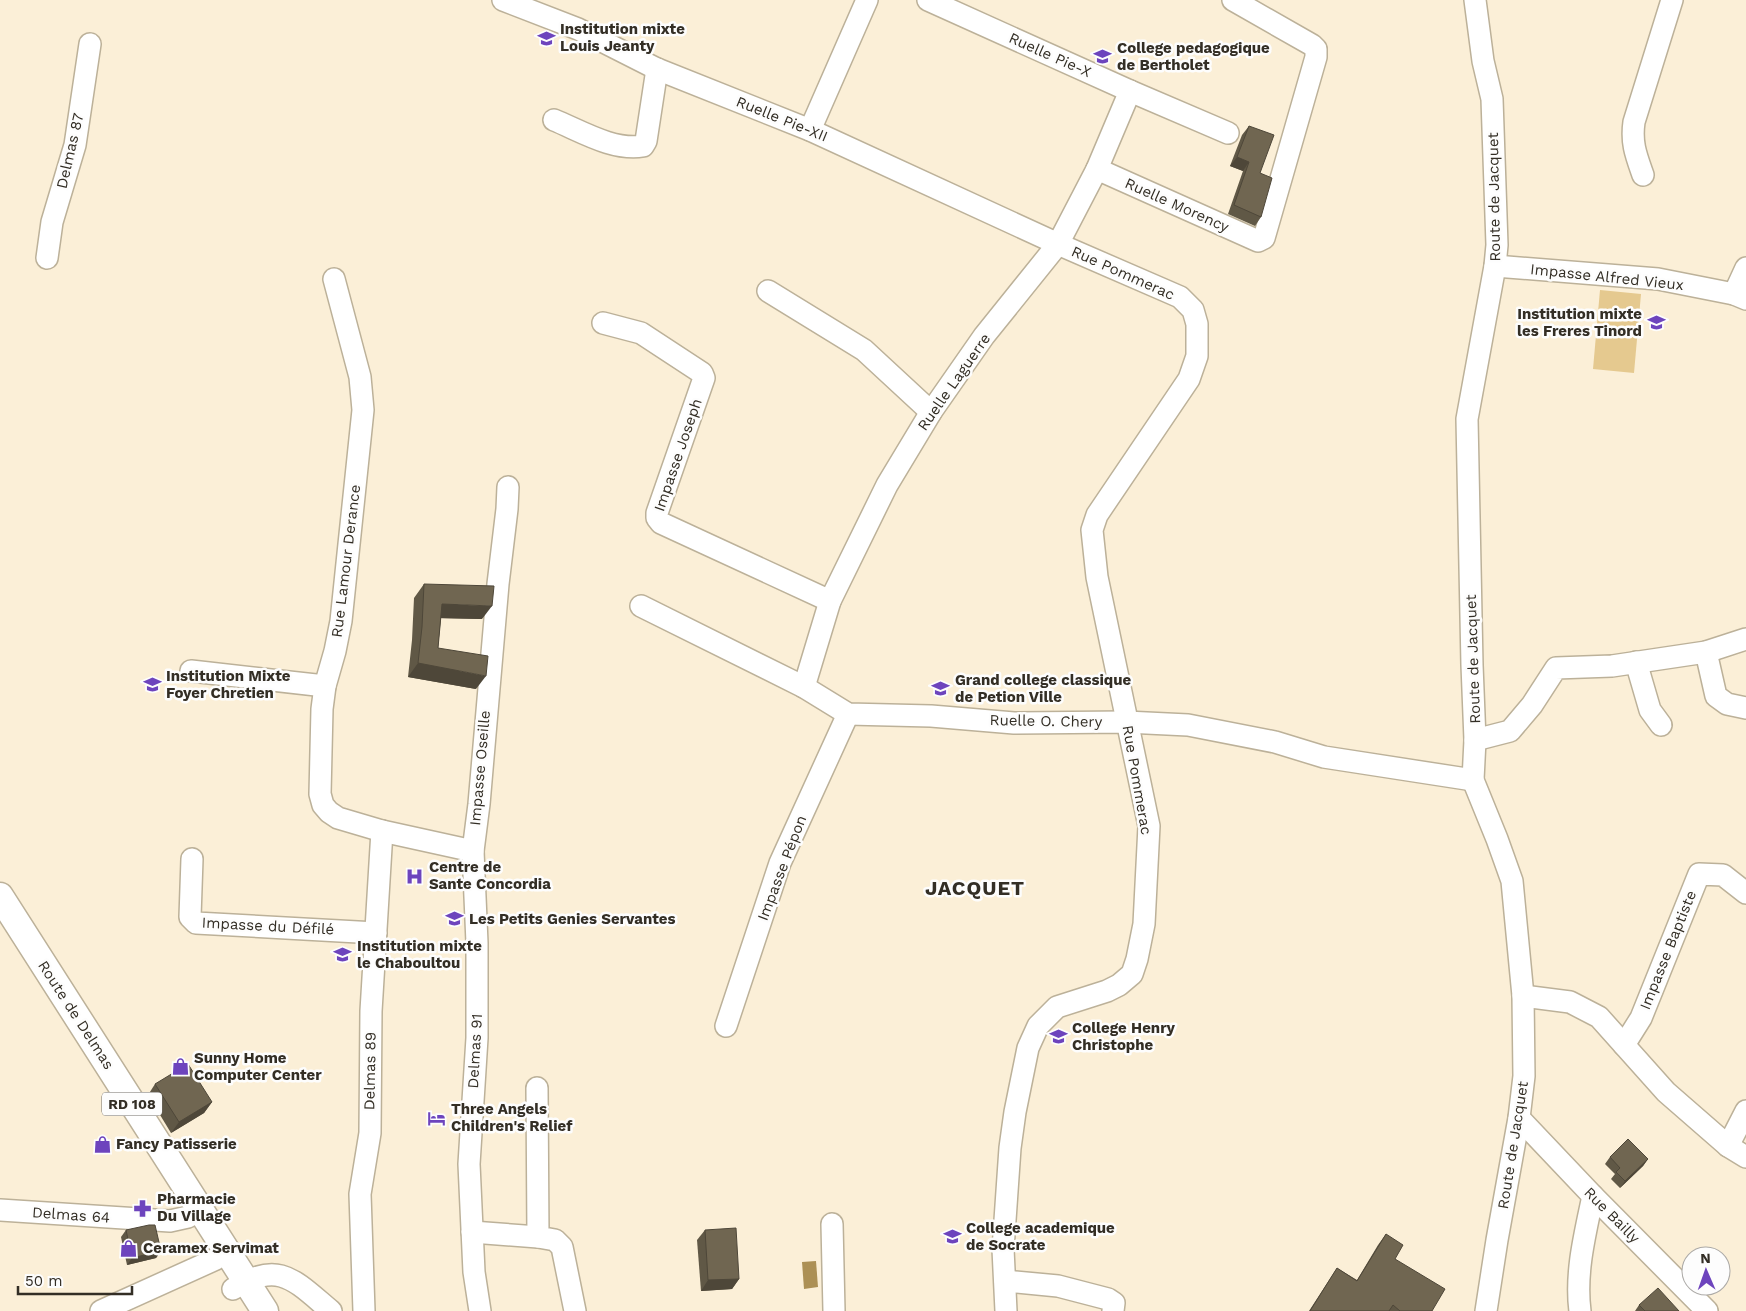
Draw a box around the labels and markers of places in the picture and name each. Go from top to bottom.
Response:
place label: Institution mixte Louis Jeanty [560,20,685,55]
school or university icon: Institution mixte Louis Jeanty [536,28,556,48]
place label: College pedagogique de Bertholet [1117,39,1270,74]
school or university icon: College pedagogique de Bertholet [1093,47,1113,67]
place label: Institution mixte les Freres Tinord [1517,305,1642,340]
school or university icon: Institution mixte les Freres Tinord [1646,313,1666,333]
place label: Institution Mixte Foyer Chretien [166,667,291,702]
place label: Grand college classique de Petion Ville [955,671,1132,706]
school or university icon: Institution Mixte Foyer Chretien [142,675,162,695]
school or university icon: Grand college classique de Petion Ville [931,679,951,699]
place label: Centre de Sante Concordia [429,858,551,893]
hospital icon: Centre de Sante Concordia [405,866,425,886]
school or university icon: Les Petits Genies Servantes [445,909,465,929]
place label: Les Petits Genies Servantes [469,910,675,928]
place label: Institution mixte le Chaboultou [357,937,482,972]
school or university icon: Institution mixte le Chaboultou [333,945,353,965]
place label: College Henry Christophe [1072,1019,1176,1054]
school or university icon: College Henry Christophe [1048,1027,1068,1047]
place label: Sunny Home Computer Center [194,1049,322,1084]
shop icon: Sunny Home Computer Center [170,1057,190,1077]
place label: Three Angels Children's Relief [451,1100,573,1135]
hotel icon: Three Angels Children's Relief [427,1108,447,1128]
shop icon: Fancy Patisserie [92,1134,112,1154]
place label: Fancy Patisserie [116,1135,237,1153]
place label: Pharmacie Du Village [157,1190,236,1225]
pharmacy icon: Pharmacie Du Village [133,1198,153,1218]
place label: College academique de Socrate [966,1219,1115,1254]
school or university icon: College academique de Socrate [942,1227,962,1247]
shop icon: Ceramex Servimat [119,1238,139,1258]
place label: Ceramex Servimat [143,1239,279,1257]

